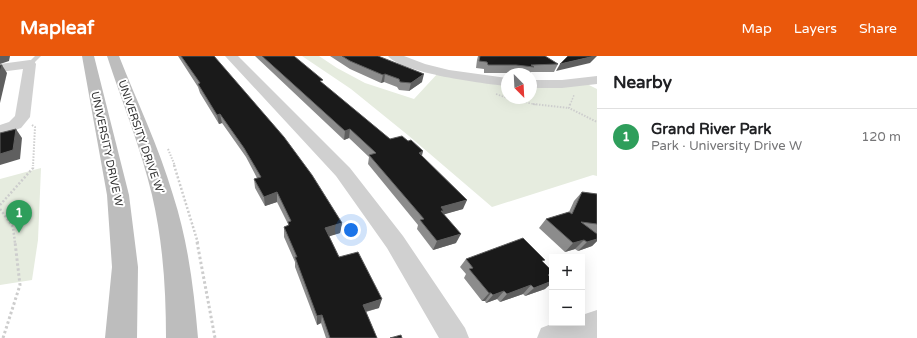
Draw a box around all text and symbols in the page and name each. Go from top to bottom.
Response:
text: Mapleaf [20,17,94,39]
text: Map [742,20,772,37]
text: Layers [794,20,837,37]
text: Share [859,20,897,37]
north arrow [501,68,537,104]
text: Nearby [613,72,672,93]
street label: UNIVERSITY DRIVE W' [115,78,167,196]
street label: UNIVERSITY DRIVE W [88,90,126,208]
text: Grand River Park [651,120,771,138]
text: 1 [622,129,630,145]
text: 120 m [861,129,901,145]
text: Park · University Drive W [651,138,802,154]
pin: 1 [6,200,32,233]
your location [341,220,361,240]
map controls [549,254,585,326]
button: + [549,254,585,290]
button: − [549,290,585,326]

